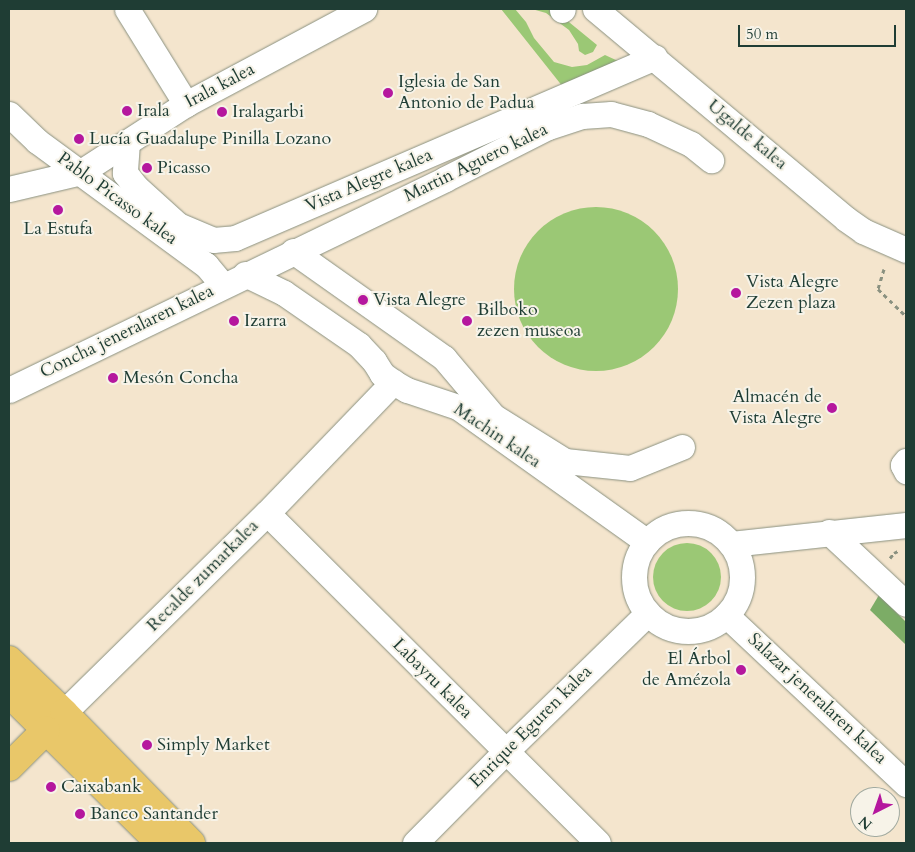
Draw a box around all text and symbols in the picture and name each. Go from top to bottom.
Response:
scale bar [740,15,898,47]
text: 50 m [746,24,778,44]
street label: Irala kalea [182,59,258,113]
place label: Iglesia de San Antonio de Padua [398,72,535,115]
marker: Iglesia de San Antonio de Padua [382,87,394,99]
street label: Ugalde kalea [703,95,791,175]
place label: Irala [137,100,170,122]
place label: Iralagarbi [232,101,304,123]
marker: Irala [121,105,133,117]
marker: Iralagarbi [216,106,228,118]
street label: Martin Aguero kalea [401,119,551,207]
place label: Lucía Guadalupe Pinilla Lozano [89,128,331,150]
marker: Lucía Guadalupe Pinilla Lozano [73,133,85,145]
street label: Vista Alegre kalea [302,145,436,217]
street label: Pablo Picasso kalea [53,148,181,250]
place label: Picasso [157,157,210,179]
marker: Picasso [141,162,153,174]
marker: La Estufa [52,204,64,216]
place label: La Estufa [23,218,93,240]
place label: Vista Alegre Zezen plaza [746,272,839,314]
street label: Concha jeneralaren kalea [37,281,217,383]
marker: Vista Alegre Zezen plaza [730,287,742,299]
place label: Vista Alegre [373,289,466,311]
marker: Vista Alegre [357,294,369,306]
place label: Bilboko zezen museoa [477,300,581,342]
place label: Izarra [244,310,287,332]
marker: Izarra [228,315,240,327]
marker: Bilboko zezen museoa [461,315,473,327]
place label: Mesón Concha [123,367,239,389]
marker: Mesón Concha [107,372,119,384]
place label: Almacén de Vista Alegre [729,387,822,429]
street label: Machin kalea [449,399,545,473]
marker: Almacén de Vista Alegre [826,402,838,414]
street label: Recalde zumarkalea [143,516,263,636]
street label: Salazar jeneralaren kalea [743,629,891,769]
street label: Labayru kalea [387,634,477,724]
place label: El Árbol de Amézola [642,649,731,692]
street label: Enrique Eguren kalea [465,661,597,793]
marker: El Árbol de Amézola [735,664,747,676]
place label: Simply Market [157,734,270,756]
marker: Simply Market [141,739,153,751]
place label: Caixabank [61,776,142,798]
marker: Caixabank [45,781,57,793]
north arrow [850,787,900,837]
place label: Banco Santander [90,803,218,825]
marker: Banco Santander [74,808,86,820]
text: N [855,812,876,834]

